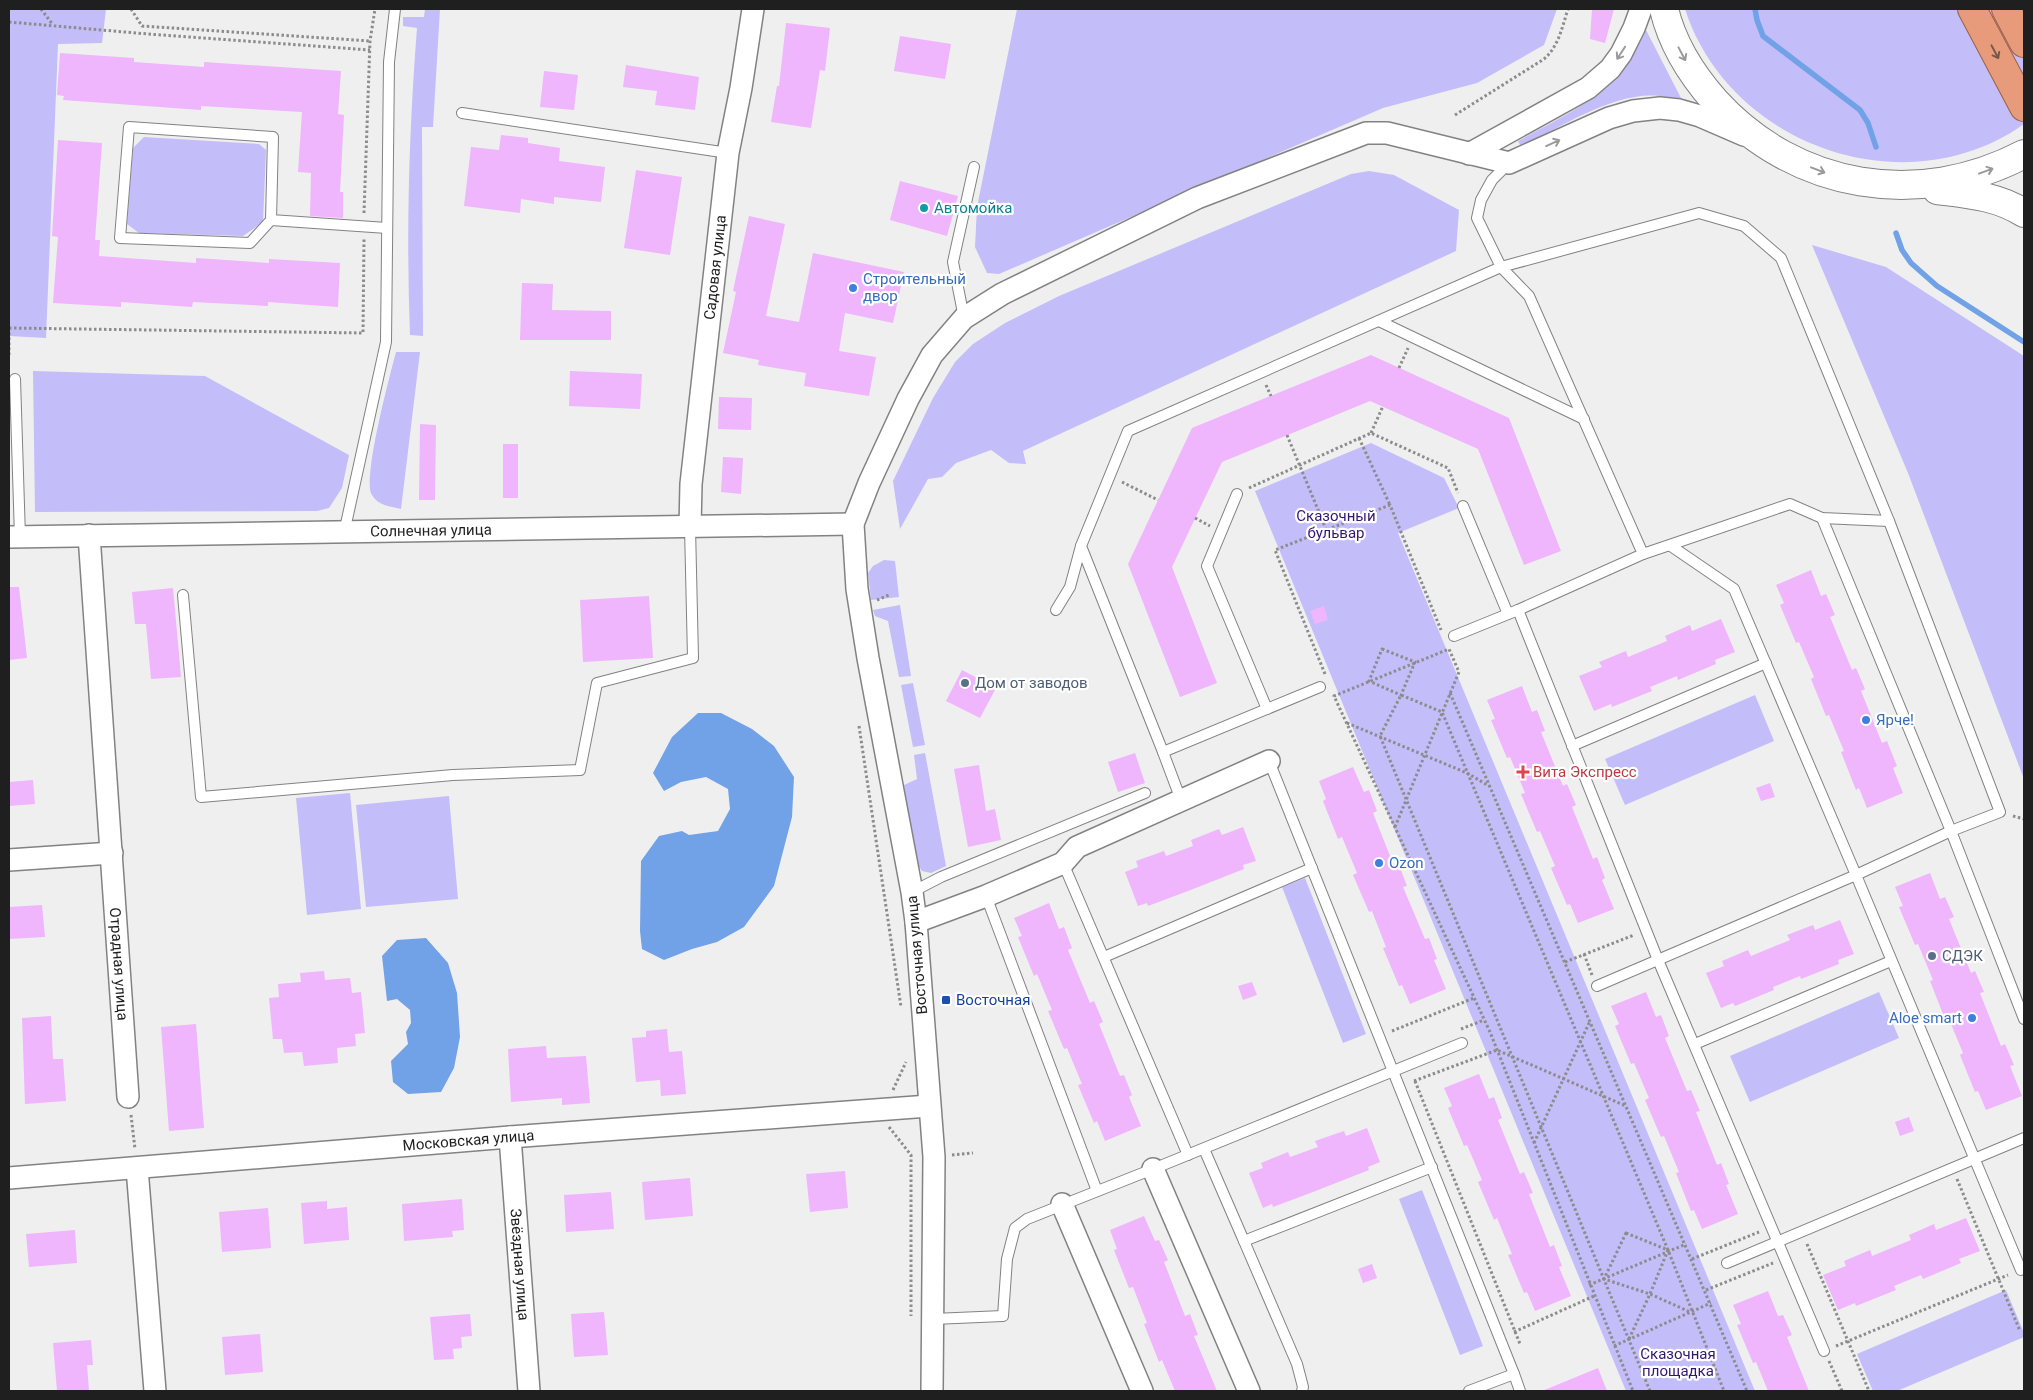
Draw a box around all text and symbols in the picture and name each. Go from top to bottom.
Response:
one-way arrow [1990,44,2000,59]
one-way arrow [1616,46,1626,60]
one-way arrow [1678,46,1688,60]
one-way arrow [1545,138,1560,147]
one-way arrow [1809,166,1825,175]
one-way arrow [1977,166,1993,175]
place label: Автомойка [934,199,1012,217]
marker: Автомойка [918,202,930,214]
street label: Садовая улица [700,214,730,321]
place label: Строительный двор [863,270,966,305]
marker: Строительный двор [847,282,859,294]
park label: Сказочный бульвар [1296,507,1376,542]
street label: Солнечная улица [370,521,492,540]
place label: Дом от заводов [975,674,1088,692]
marker: Дом от заводов [959,677,971,689]
place label: Ярче! [1876,711,1914,729]
marker: Ярче! [1860,714,1872,726]
place label: Вита Экспресс [1533,763,1637,781]
marker: Вита Экспресс [1517,766,1529,778]
place label: Ozon [1389,854,1423,872]
marker: Ozon [1373,857,1385,869]
street label: Восточная улица [903,895,931,1015]
street label: Отрадная улица [106,907,132,1021]
place label: СДЭК [1942,947,1983,965]
marker: СДЭК [1926,950,1938,962]
place label: Восточная [956,991,1030,1009]
marker: Восточная [940,994,952,1006]
place label: Aloe smart [1889,1009,1962,1027]
marker: Aloe smart [1966,1012,1978,1024]
street label: Московская улица [402,1126,535,1155]
street label: Звёздная улица [506,1208,533,1321]
park label: Сказочная площадка [1640,1345,1716,1380]

